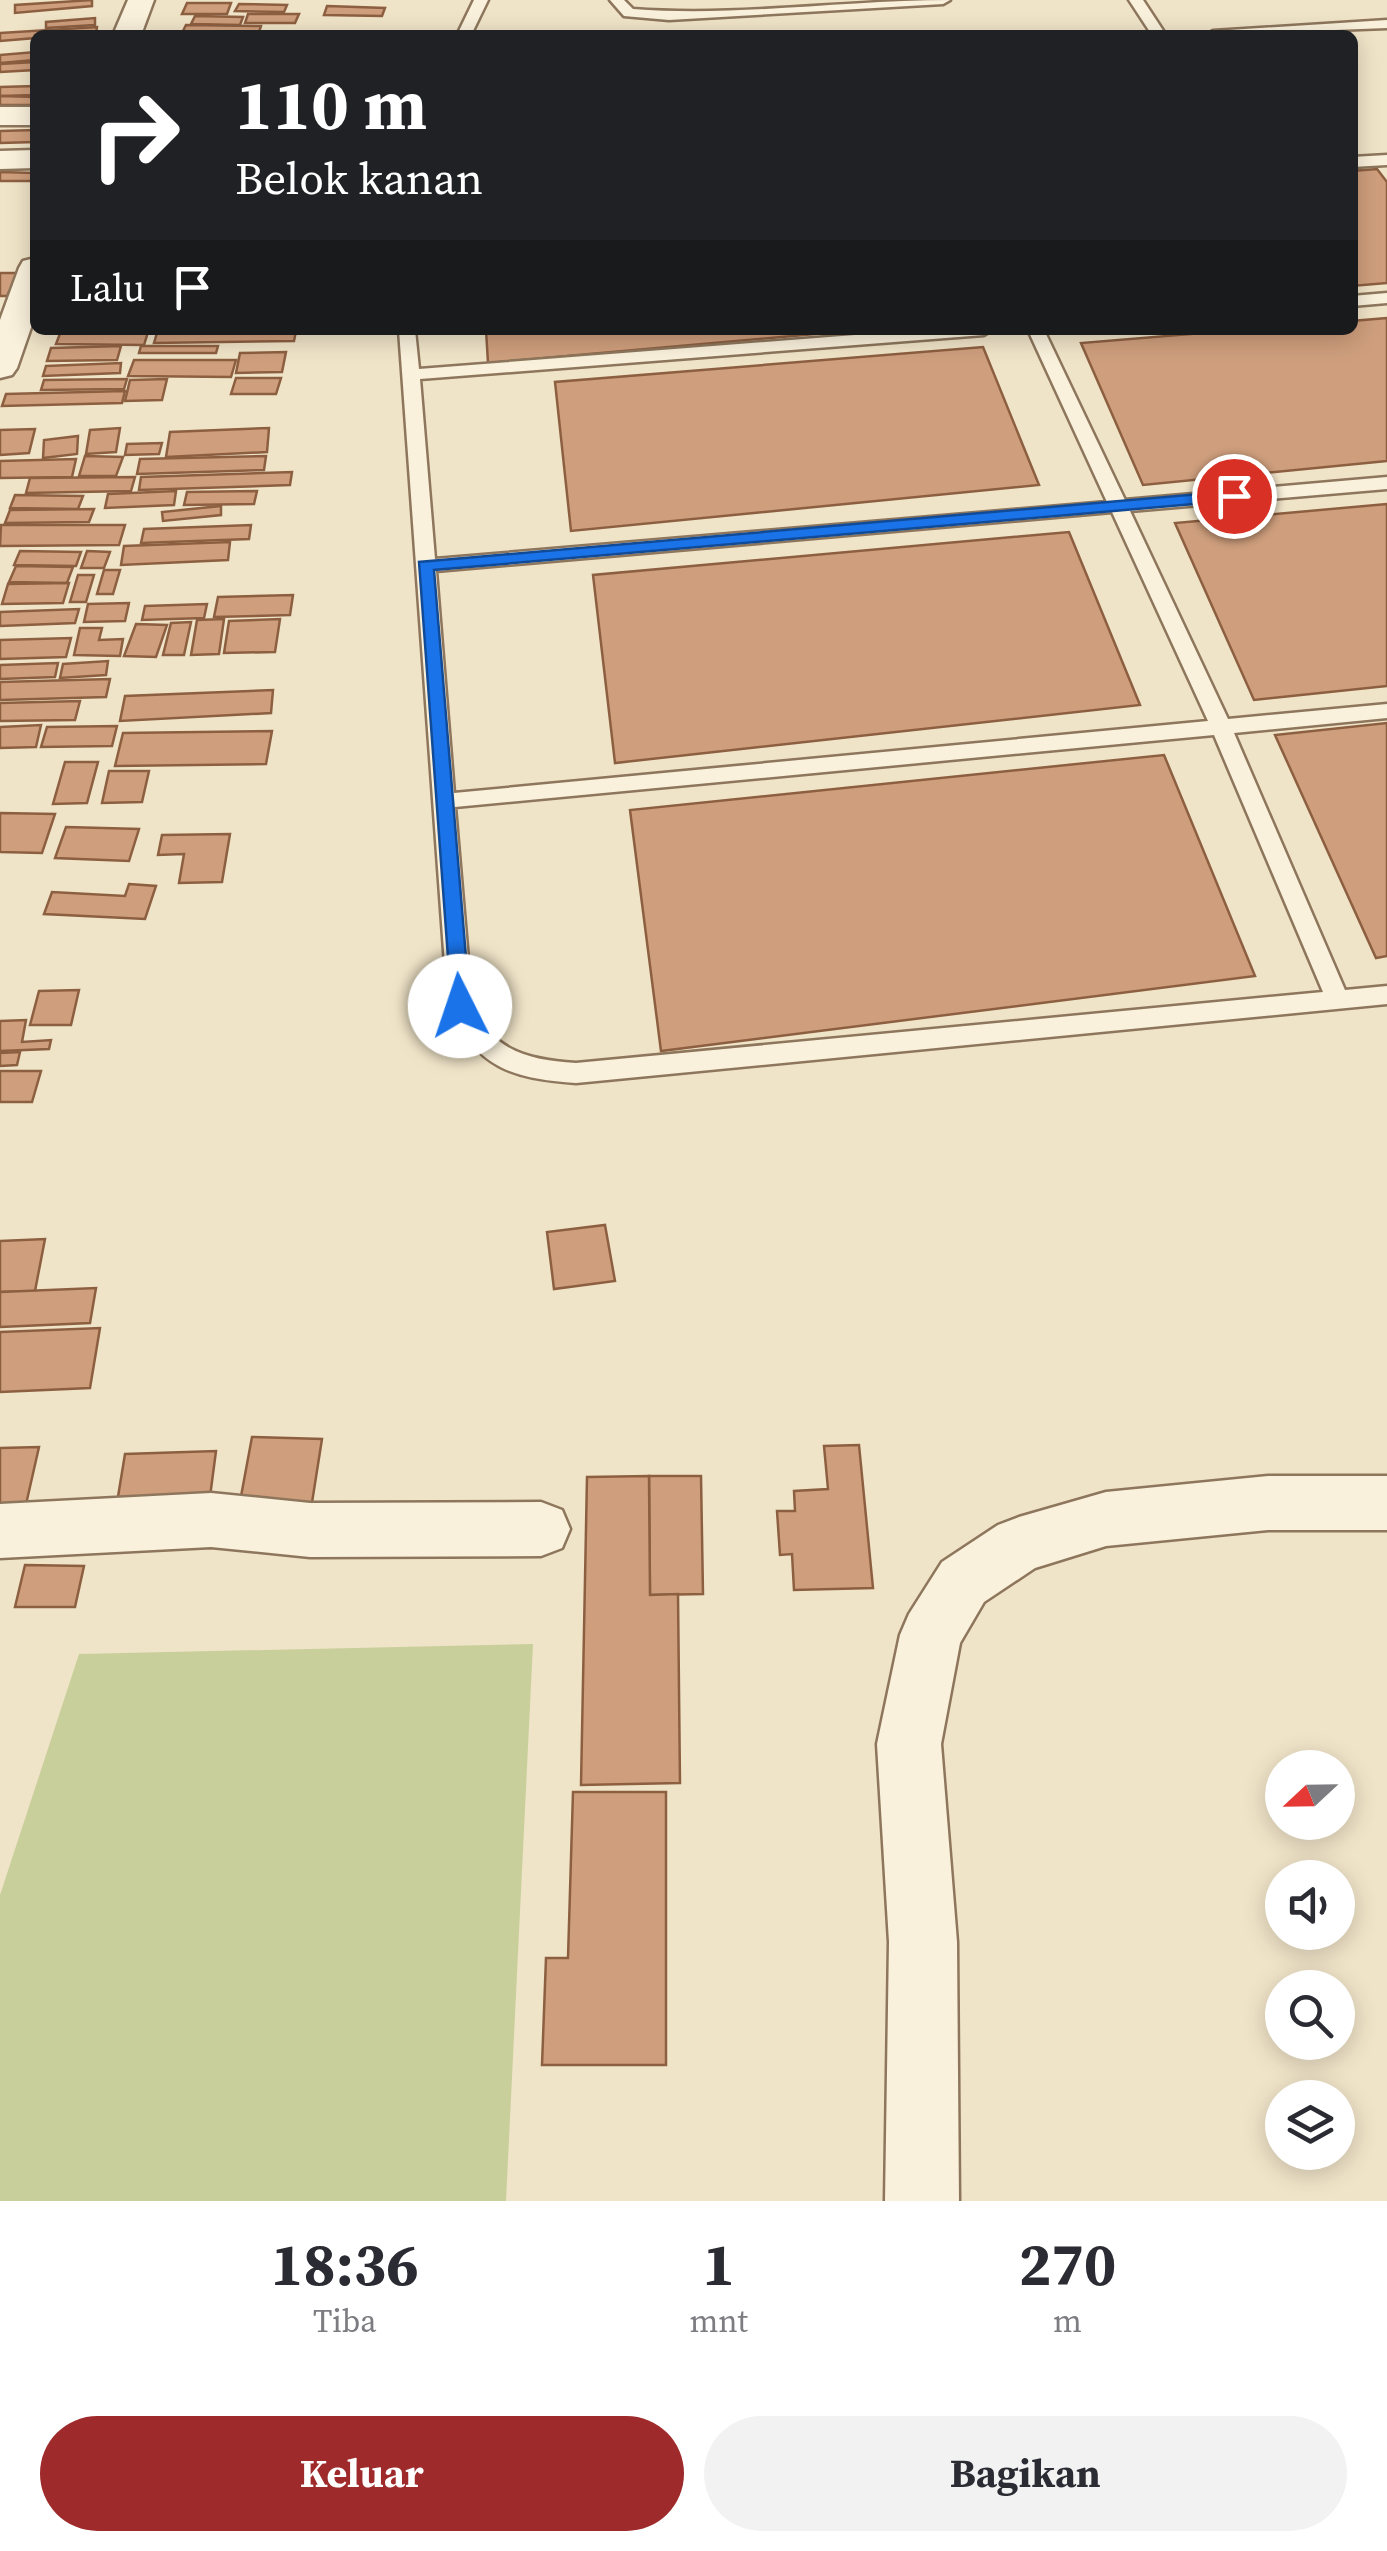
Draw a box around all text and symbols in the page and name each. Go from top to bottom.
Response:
text: 110 m [235,56,427,152]
icon: right [70,70,200,200]
text: Belok kanan [235,147,483,209]
icon: arrive [165,260,220,315]
text: Lalu [70,262,145,314]
pin [1192,454,1277,539]
icon: arrive [1207,469,1262,524]
position arrow [408,954,512,1058]
north arrow [1265,1750,1355,1840]
map controls [1265,1750,1355,2170]
button: sound [1265,1860,1355,1950]
button: search [1265,1970,1355,2060]
button: layers [1265,2080,1355,2170]
text: 18:36 [271,2223,419,2305]
text: 1 [703,2223,735,2305]
text: 270 [1019,2223,1116,2305]
text: Tiba [313,2299,377,2343]
text: mnt [690,2299,748,2343]
text: m [1053,2299,1082,2343]
button: Keluar [40,2416,684,2531]
button: Bagikan [704,2416,1347,2531]

